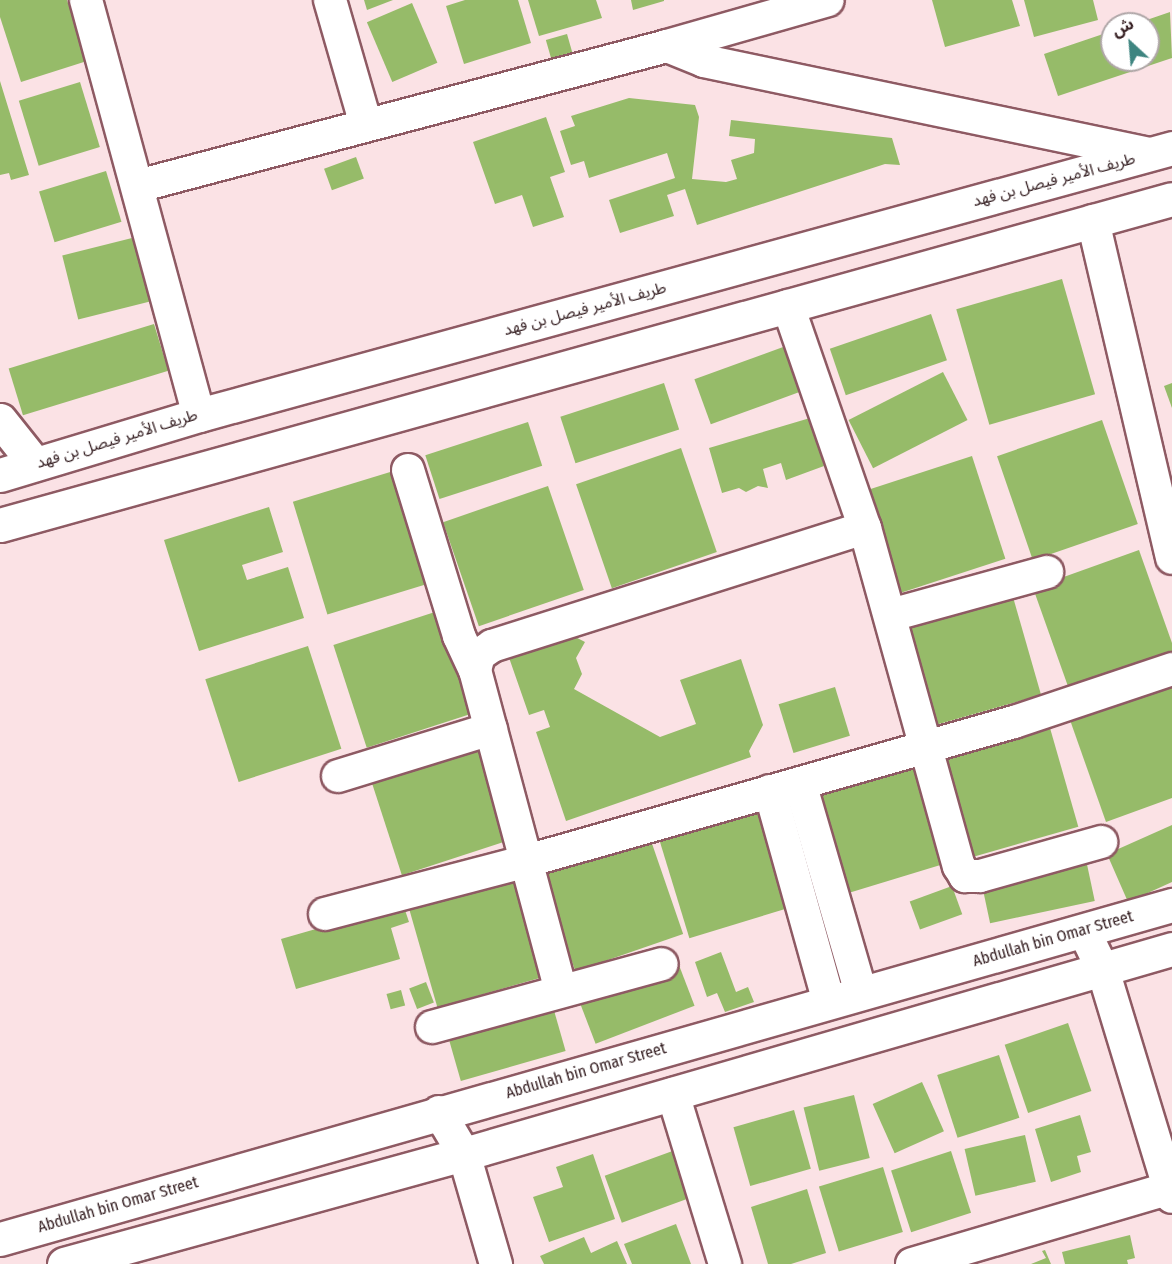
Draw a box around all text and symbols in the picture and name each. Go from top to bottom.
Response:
north arrow [1100,12,1160,72]
text: ش [1109,14,1137,41]
street label: طريف الأمير فيصل بن فهد [971,149,1137,211]
street label: طريف الأمير فيصل بن فهد [502,278,668,340]
street label: طريف الأمير فيصل بن فهد [34,405,200,473]
street label: Abdullah bin Omar Street [971,907,1135,971]
street label: Abdullah bin Omar Street [504,1039,668,1103]
street label: Abdullah bin Omar Street [36,1173,200,1237]

